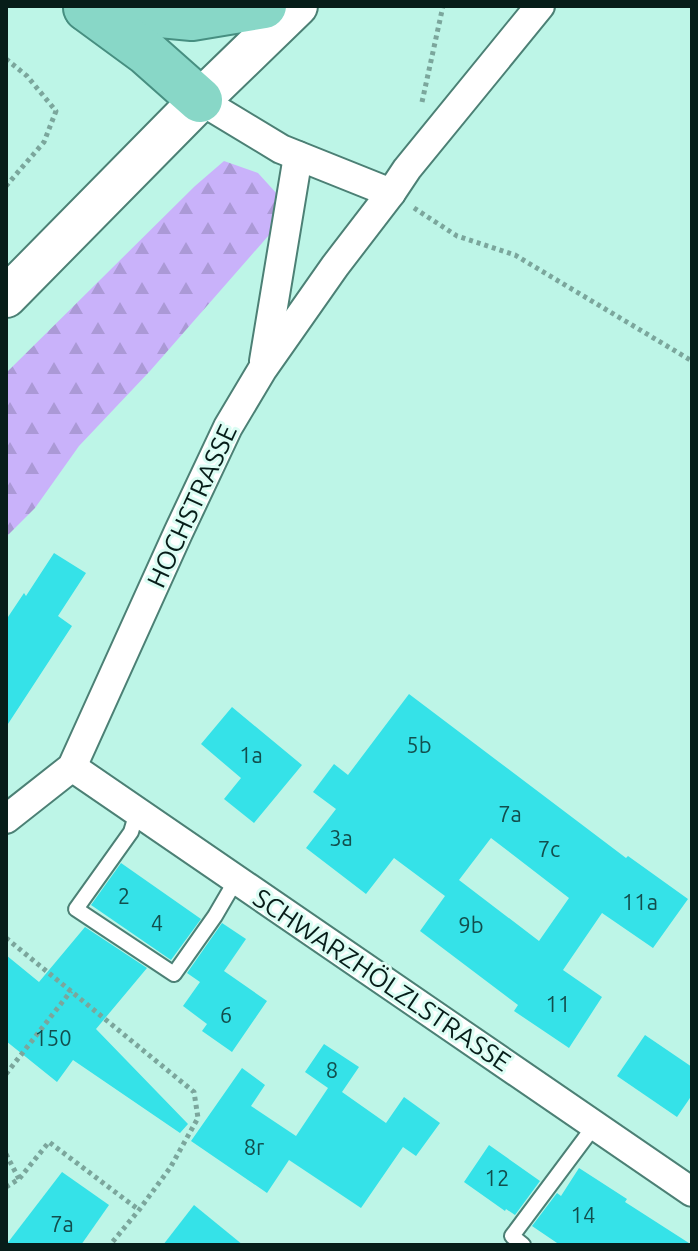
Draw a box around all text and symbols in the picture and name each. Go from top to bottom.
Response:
street label: HOCHSTRASSE [141,420,242,592]
house number: 5b [406,732,432,757]
house number: 1a [239,742,263,767]
house number: 7a [498,801,522,826]
house number: 3a [329,825,353,850]
house number: 7c [538,836,560,861]
house number: 2 [118,883,130,908]
street label: SCHWARZHÖLZLSTRASSE [248,883,516,1077]
house number: 11a [622,889,658,914]
house number: 4 [151,910,163,935]
house number: 9b [458,912,484,937]
house number: 11 [546,991,570,1016]
house number: 6 [220,1002,232,1027]
house number: 150 [34,1025,72,1050]
house number: 8 [326,1057,338,1082]
house number: 8r [244,1134,265,1159]
house number: 12 [485,1165,509,1190]
house number: 14 [571,1202,595,1227]
house number: 7a [50,1211,74,1236]

